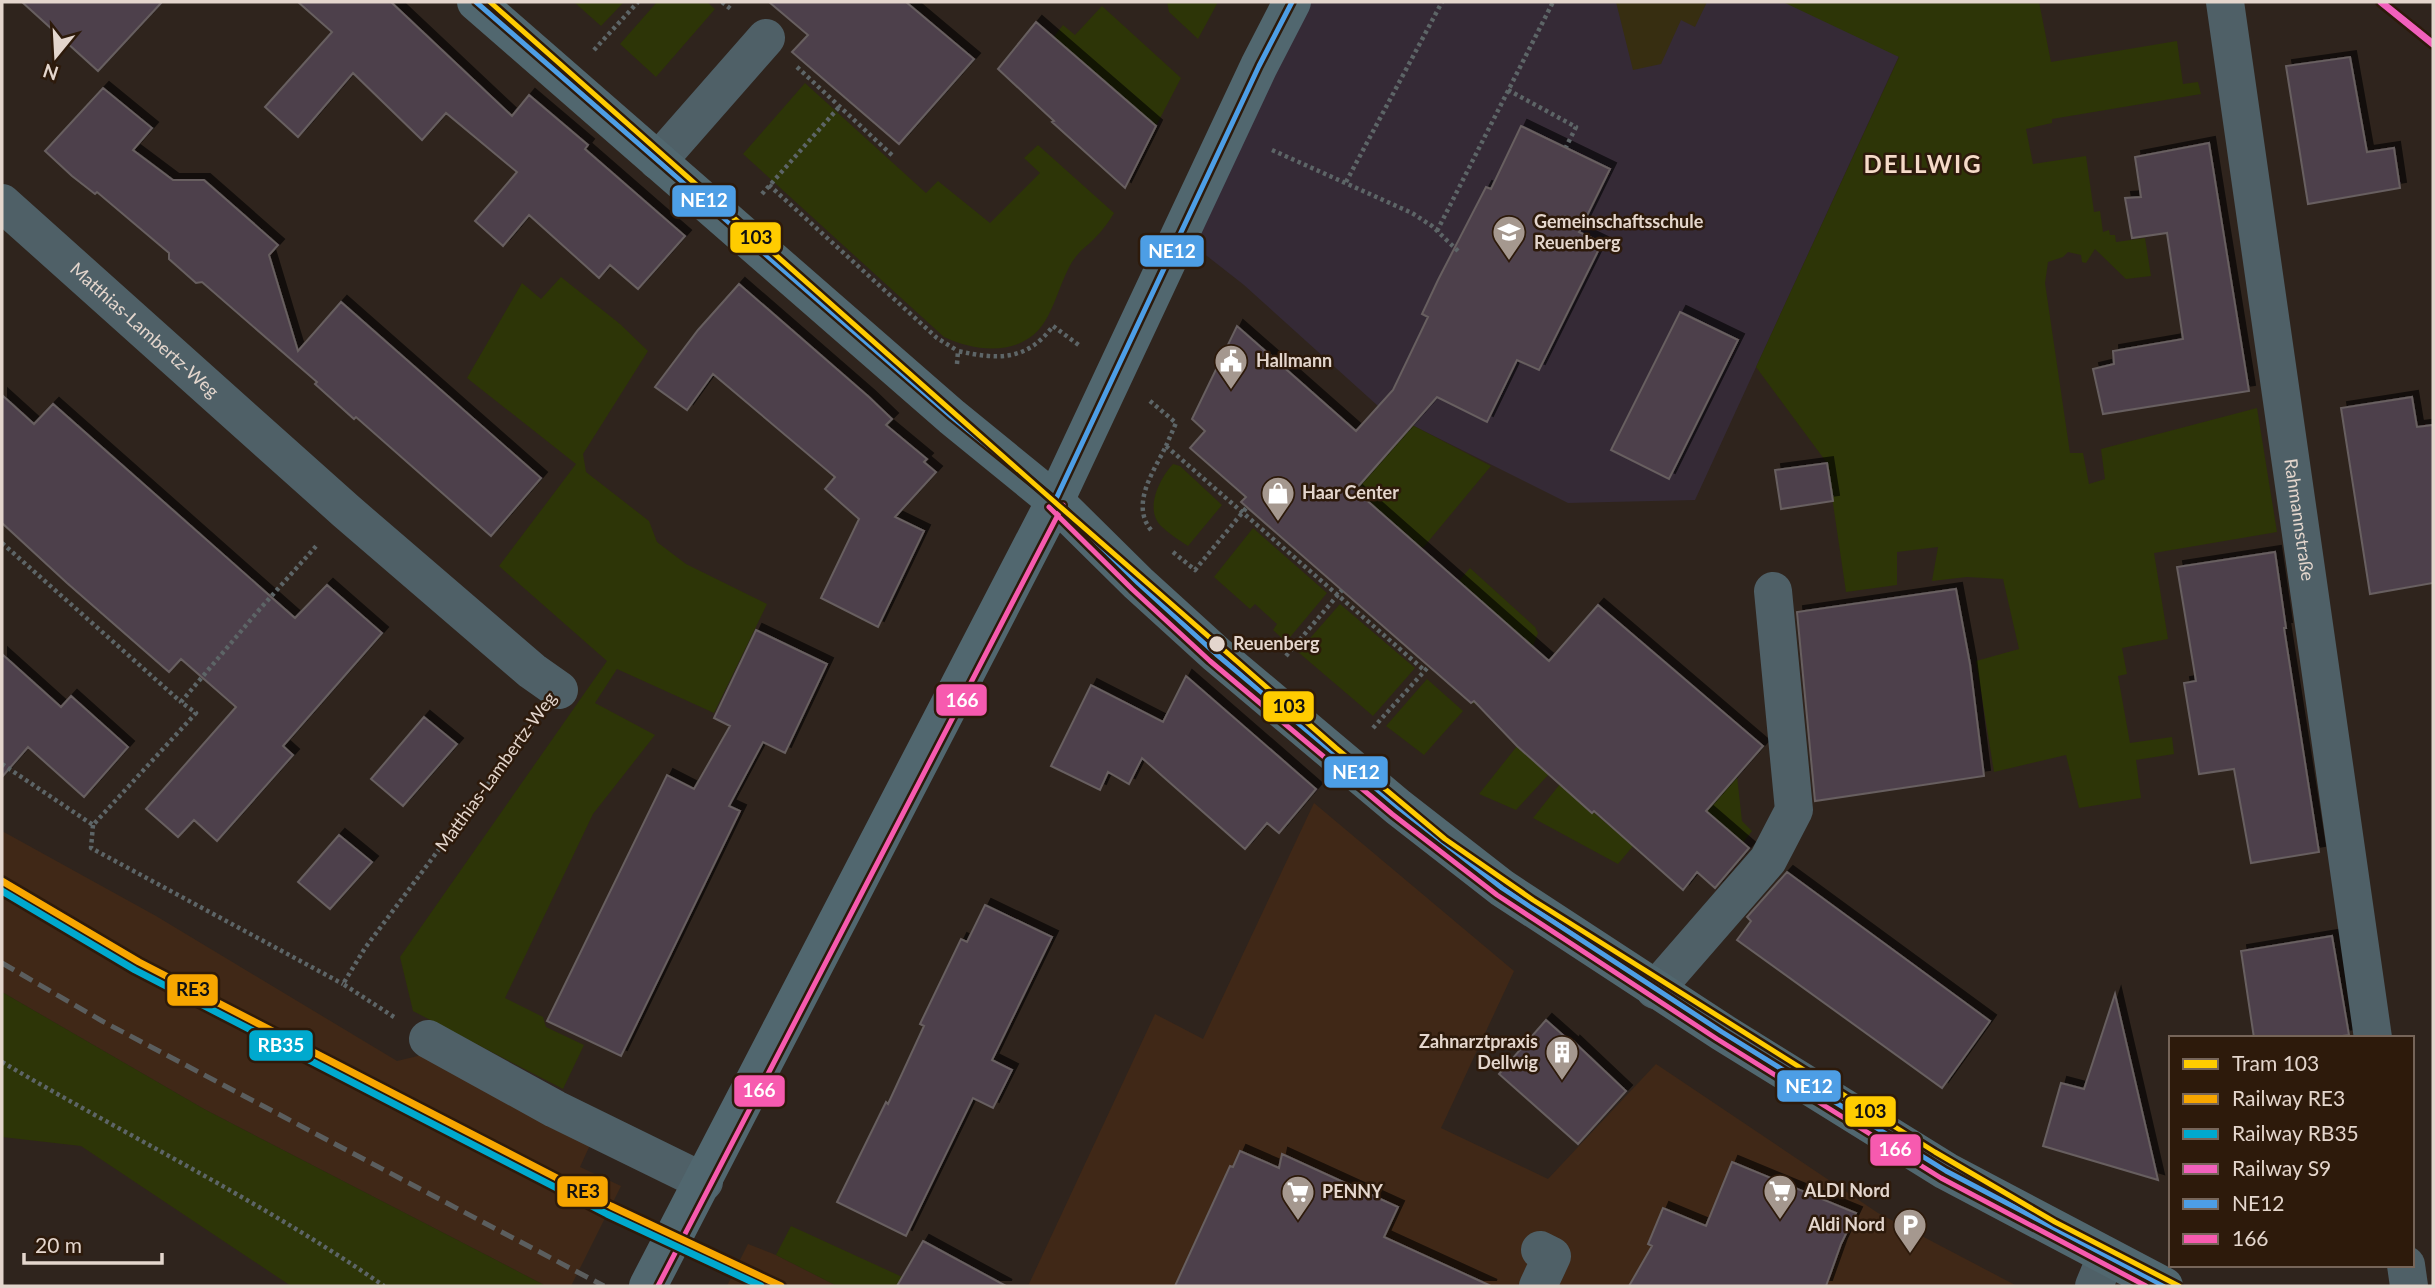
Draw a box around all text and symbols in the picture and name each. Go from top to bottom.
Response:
north arrow [21,21,91,91]
text: N [40,59,61,86]
district label: DELLWIG [1863,149,1983,178]
line badge: NE12 [671,184,737,218]
text: NE12 [680,188,728,211]
place label: Gemeinschaftsschule Reuenberg [1534,210,1704,253]
school or university icon: Gemeinschaftsschule Reuenberg [1490,213,1528,262]
line badge: 103 [729,221,782,254]
text: 103 [739,225,773,248]
line badge: NE12 [1139,234,1205,268]
text: NE12 [1148,239,1196,262]
street label: Matthias-Lambertz-Weg [66,257,224,402]
public building icon: Hallmann [1212,342,1250,391]
place label: Hallmann [1256,349,1332,371]
street label: Rahmannstraße [2280,457,2320,582]
shop icon: Haar Center [1259,474,1297,523]
place label: Haar Center [1302,481,1399,503]
place label: Reuenberg [1233,632,1320,654]
marker: Reuenberg [1207,634,1227,654]
line badge: 166 [935,683,988,717]
street label: Matthias-Lambertz-Weg [430,687,560,855]
text: 166 [945,688,979,711]
line badge: 103 [1262,690,1315,723]
text: 103 [1272,694,1306,717]
line badge: NE12 [1323,755,1389,789]
text: NE12 [1332,760,1380,783]
line badge: RE3 [166,973,219,1007]
text: RE3 [176,977,210,1000]
line badge: RB35 [248,1029,314,1062]
place label: Zahnarztpraxis Dellwig [1419,1030,1538,1073]
text: RB35 [258,1033,304,1056]
building icon: Zahnarztpraxis Dellwig [1543,1033,1581,1082]
legend [2169,1036,2414,1267]
text: Tram 103 [2232,1050,2319,1075]
line badge: NE12 [1776,1069,1842,1103]
line badge: 166 [733,1074,786,1108]
text: NE12 [1785,1074,1833,1097]
text: 166 [742,1078,776,1101]
text: Railway RE3 [2232,1085,2345,1110]
line badge: 103 [1844,1095,1897,1128]
text: 103 [1853,1099,1887,1122]
text: Railway RB35 [2232,1120,2359,1145]
line badge: 166 [1869,1133,1922,1167]
text: 166 [1878,1137,1912,1160]
text: Railway S9 [2232,1155,2331,1180]
supermarket icon: ALDI Nord [1761,1172,1799,1221]
supermarket icon: PENNY [1279,1173,1317,1222]
line badge: RE3 [556,1175,609,1208]
text: RE3 [566,1179,600,1202]
place label: ALDI Nord [1803,1179,1890,1201]
place label: PENNY [1322,1180,1383,1202]
text: NE12 [2232,1190,2285,1215]
parking icon: Aldi Nord [1891,1206,1929,1255]
place label: Aldi Nord [1807,1213,1885,1235]
scale bar [24,1222,163,1266]
text: 166 [2232,1225,2269,1250]
text: 20 m [35,1232,82,1257]

